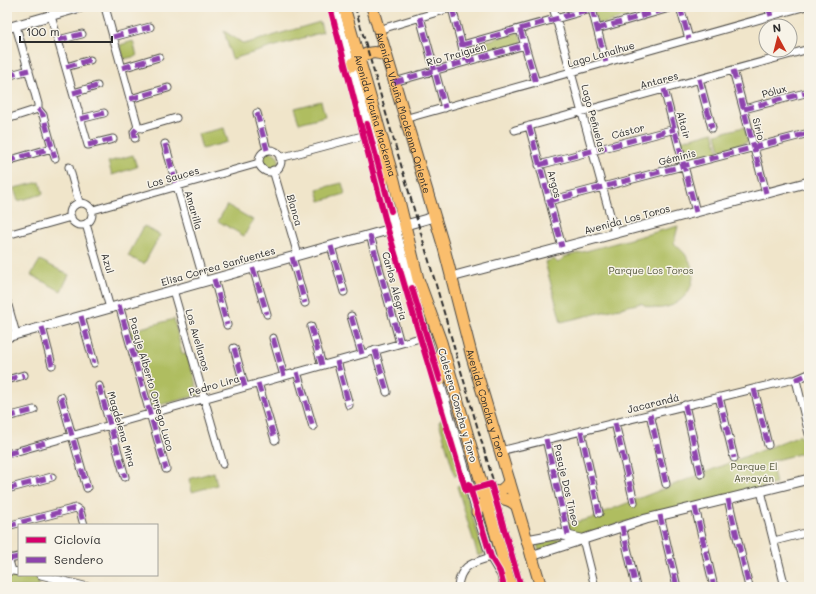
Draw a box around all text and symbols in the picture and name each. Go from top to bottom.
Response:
scale bar [20,18,112,44]
north arrow [758,18,798,58]
text: N [772,20,782,36]
text: 100 m [26,23,60,39]
street label: Avenida Vicuña Mackenna Oriente [373,30,433,194]
street label: Lago Lanalhue [566,38,636,70]
street label: Río Traiguén [424,39,488,69]
street label: Avenida Vicuña Mackenna [352,54,398,178]
street label: Antares [638,68,680,92]
street label: Pólux [760,81,788,101]
street label: Lago Peñuelas [578,83,610,154]
street label: Altair [674,110,694,140]
street label: Sirio [749,116,769,142]
street label: Cástor [610,120,646,142]
street label: Géminis [657,145,697,169]
street label: Los Sauces [145,163,201,191]
street label: Argos [545,168,565,200]
street label: Amarilla [182,189,206,231]
street label: Blanca [284,192,306,228]
street label: Avenida Los Toros [583,201,672,237]
street label: Elisa Correa Sanfuentes [159,243,277,289]
street label: Carlos Alegria [379,250,411,322]
street label: Azul [98,251,118,275]
park label: Parque Los Toros [608,263,694,277]
street label: Los Avellanos [182,307,214,373]
street label: Pasaje Alberto Orrego Luco [126,316,178,452]
street label: Caletera Concha y Toro [435,347,481,463]
street label: Avenida Concha y Toro [463,347,509,459]
street label: Pedro Lira [187,371,241,399]
street label: Magdelena Mira [104,389,140,469]
street label: Jacarandá [625,390,681,416]
street label: Pasaje Dos Tineo [551,443,583,527]
park label: Parque El Arrayán [731,459,777,485]
legend [18,524,158,576]
text: Ciclovía [54,531,101,547]
text: Sendero [54,551,103,567]

